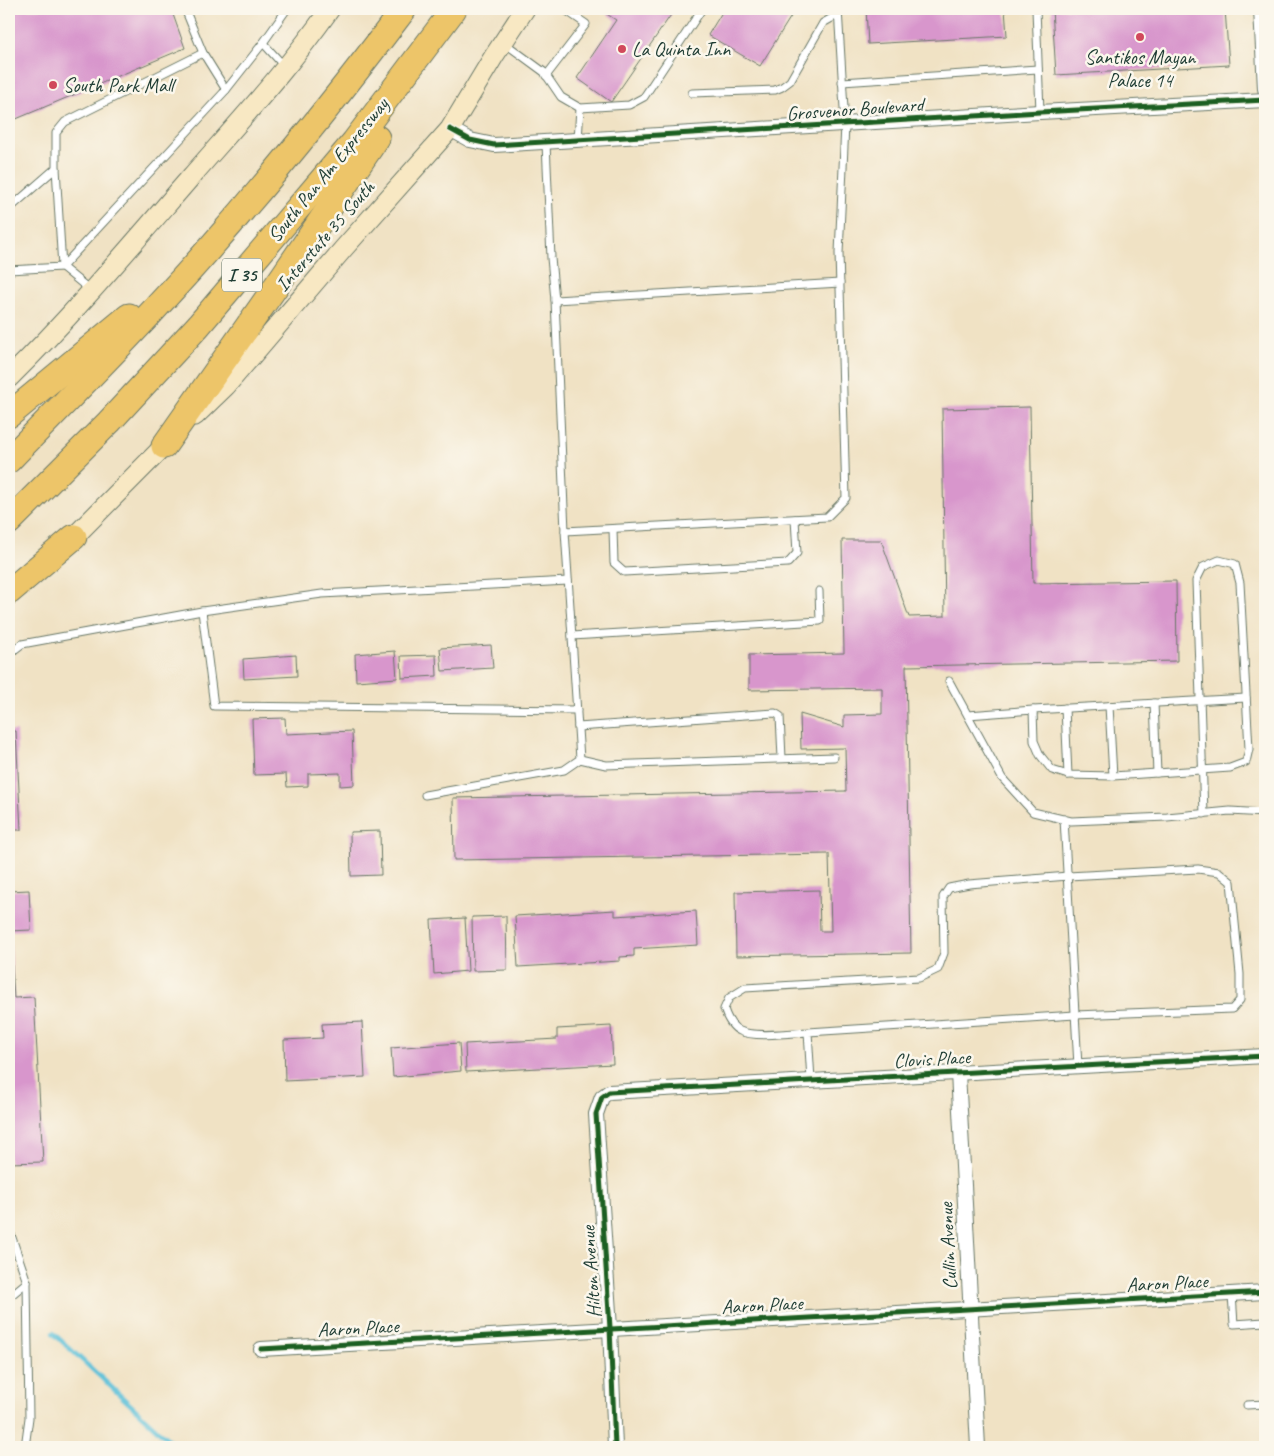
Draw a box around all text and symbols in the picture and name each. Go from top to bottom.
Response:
marker: Santikos Mayan Palace 14 [1134,31,1146,43]
place label: La Quinta Inn [632,37,731,62]
marker: La Quinta Inn [616,43,628,55]
place label: Santikos Mayan Palace 14 [1085,45,1196,93]
place label: South Park Mall [63,73,177,98]
marker: South Park Mall [47,79,59,91]
street label: South Pan Am Expressway [262,92,395,247]
street label: Grosvenor Boulevard [786,92,927,126]
street label: Interstate 35 South [270,175,381,297]
road number: I 35 [222,258,262,292]
street label: Clovis Place [893,1044,972,1073]
street label: Cullin Avenue [933,1200,963,1290]
street label: Hilton Avenue [575,1224,607,1319]
street label: Aaron Place [1126,1268,1210,1298]
street label: Aaron Place [721,1290,805,1320]
street label: Aaron Place [317,1313,401,1343]

